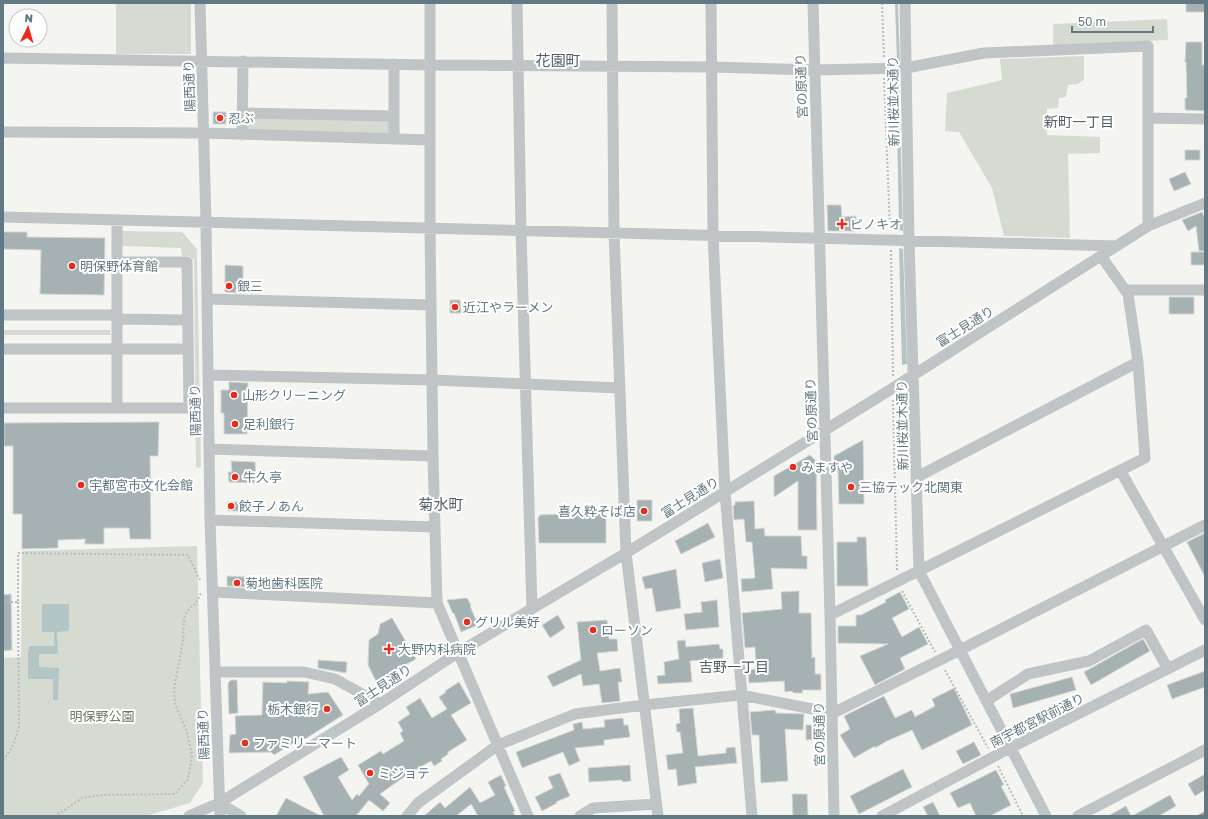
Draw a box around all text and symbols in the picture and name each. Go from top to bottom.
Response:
north arrow [8,8,48,48]
scale bar [1072,8,1153,34]
text: N [24,11,34,24]
text: 50 m [1078,14,1106,29]
district label: 花園町 [535,51,581,69]
street label: 宮の原通り [792,53,810,119]
street label: 新川桜並木通り [884,55,902,147]
street label: 陽西通り [180,60,198,112]
place label: 忍ぶ [228,110,254,126]
marker: 忍ぶ [215,113,225,123]
district label: 新町一丁目 [1044,113,1114,130]
place label: ピノキオ [850,216,902,232]
marker: ピノキオ [837,219,847,229]
place label: 明保野体育館 [80,258,158,274]
marker: 明保野体育館 [67,261,77,271]
place label: 銀三 [237,278,263,294]
marker: 銀三 [224,281,234,291]
place label: 近江やラーメン [463,299,553,315]
marker: 近江やラーメン [450,302,460,312]
street label: 富士見通り [933,302,997,350]
street label: 宮の原通り [802,377,820,443]
street label: 新川桜並木通り [893,379,911,471]
street label: 陽西通り [187,384,203,436]
place label: 山形クリーニング [242,387,346,403]
marker: 山形クリーニング [229,390,239,400]
place label: 足利銀行 [243,416,295,432]
marker: 足利銀行 [230,419,240,429]
place label: みますや [801,459,853,475]
marker: みますや [788,462,798,472]
place label: 牛久亭 [243,469,282,485]
marker: 牛久亭 [230,472,240,482]
street label: 富士見通り [658,473,722,521]
place label: 宇都宮市文化会館 [89,477,193,493]
place label: 三協テック北関東 [859,479,963,495]
marker: 宇都宮市文化会館 [76,480,86,490]
marker: 三協テック北関東 [846,482,856,492]
district label: 菊水町 [418,495,464,513]
place label: 餃子ノあん [239,498,304,514]
marker: 餃子ノあん [226,501,236,511]
place label: 喜久粋そば店 [558,503,636,519]
marker: 喜久粋そば店 [639,506,649,516]
place label: 菊地歯科医院 [245,575,323,591]
marker: 菊地歯科医院 [232,578,242,588]
place label: グリル美好 [475,614,540,630]
marker: グリル美好 [462,617,472,627]
place label: ローソン [601,622,653,638]
marker: ローソン [588,625,598,635]
place label: 大野内科病院 [398,641,476,657]
marker: 大野内科病院 [383,643,395,655]
district label: 吉野一丁目 [699,658,769,675]
street label: 富士見通り [351,661,415,709]
street label: 南宇都宮駅前通り [987,689,1087,751]
place label: 栃木銀行 [267,701,319,717]
street label: 宮の原通り [810,701,828,767]
marker: 栃木銀行 [322,704,332,714]
park label: 明保野公園 [69,708,135,724]
street label: 陽西通り [194,708,212,760]
place label: ファミリーマート [253,735,357,751]
marker: ファミリーマート [240,738,250,748]
place label: ミジョテ [378,765,430,781]
marker: ミジョテ [365,768,375,778]

